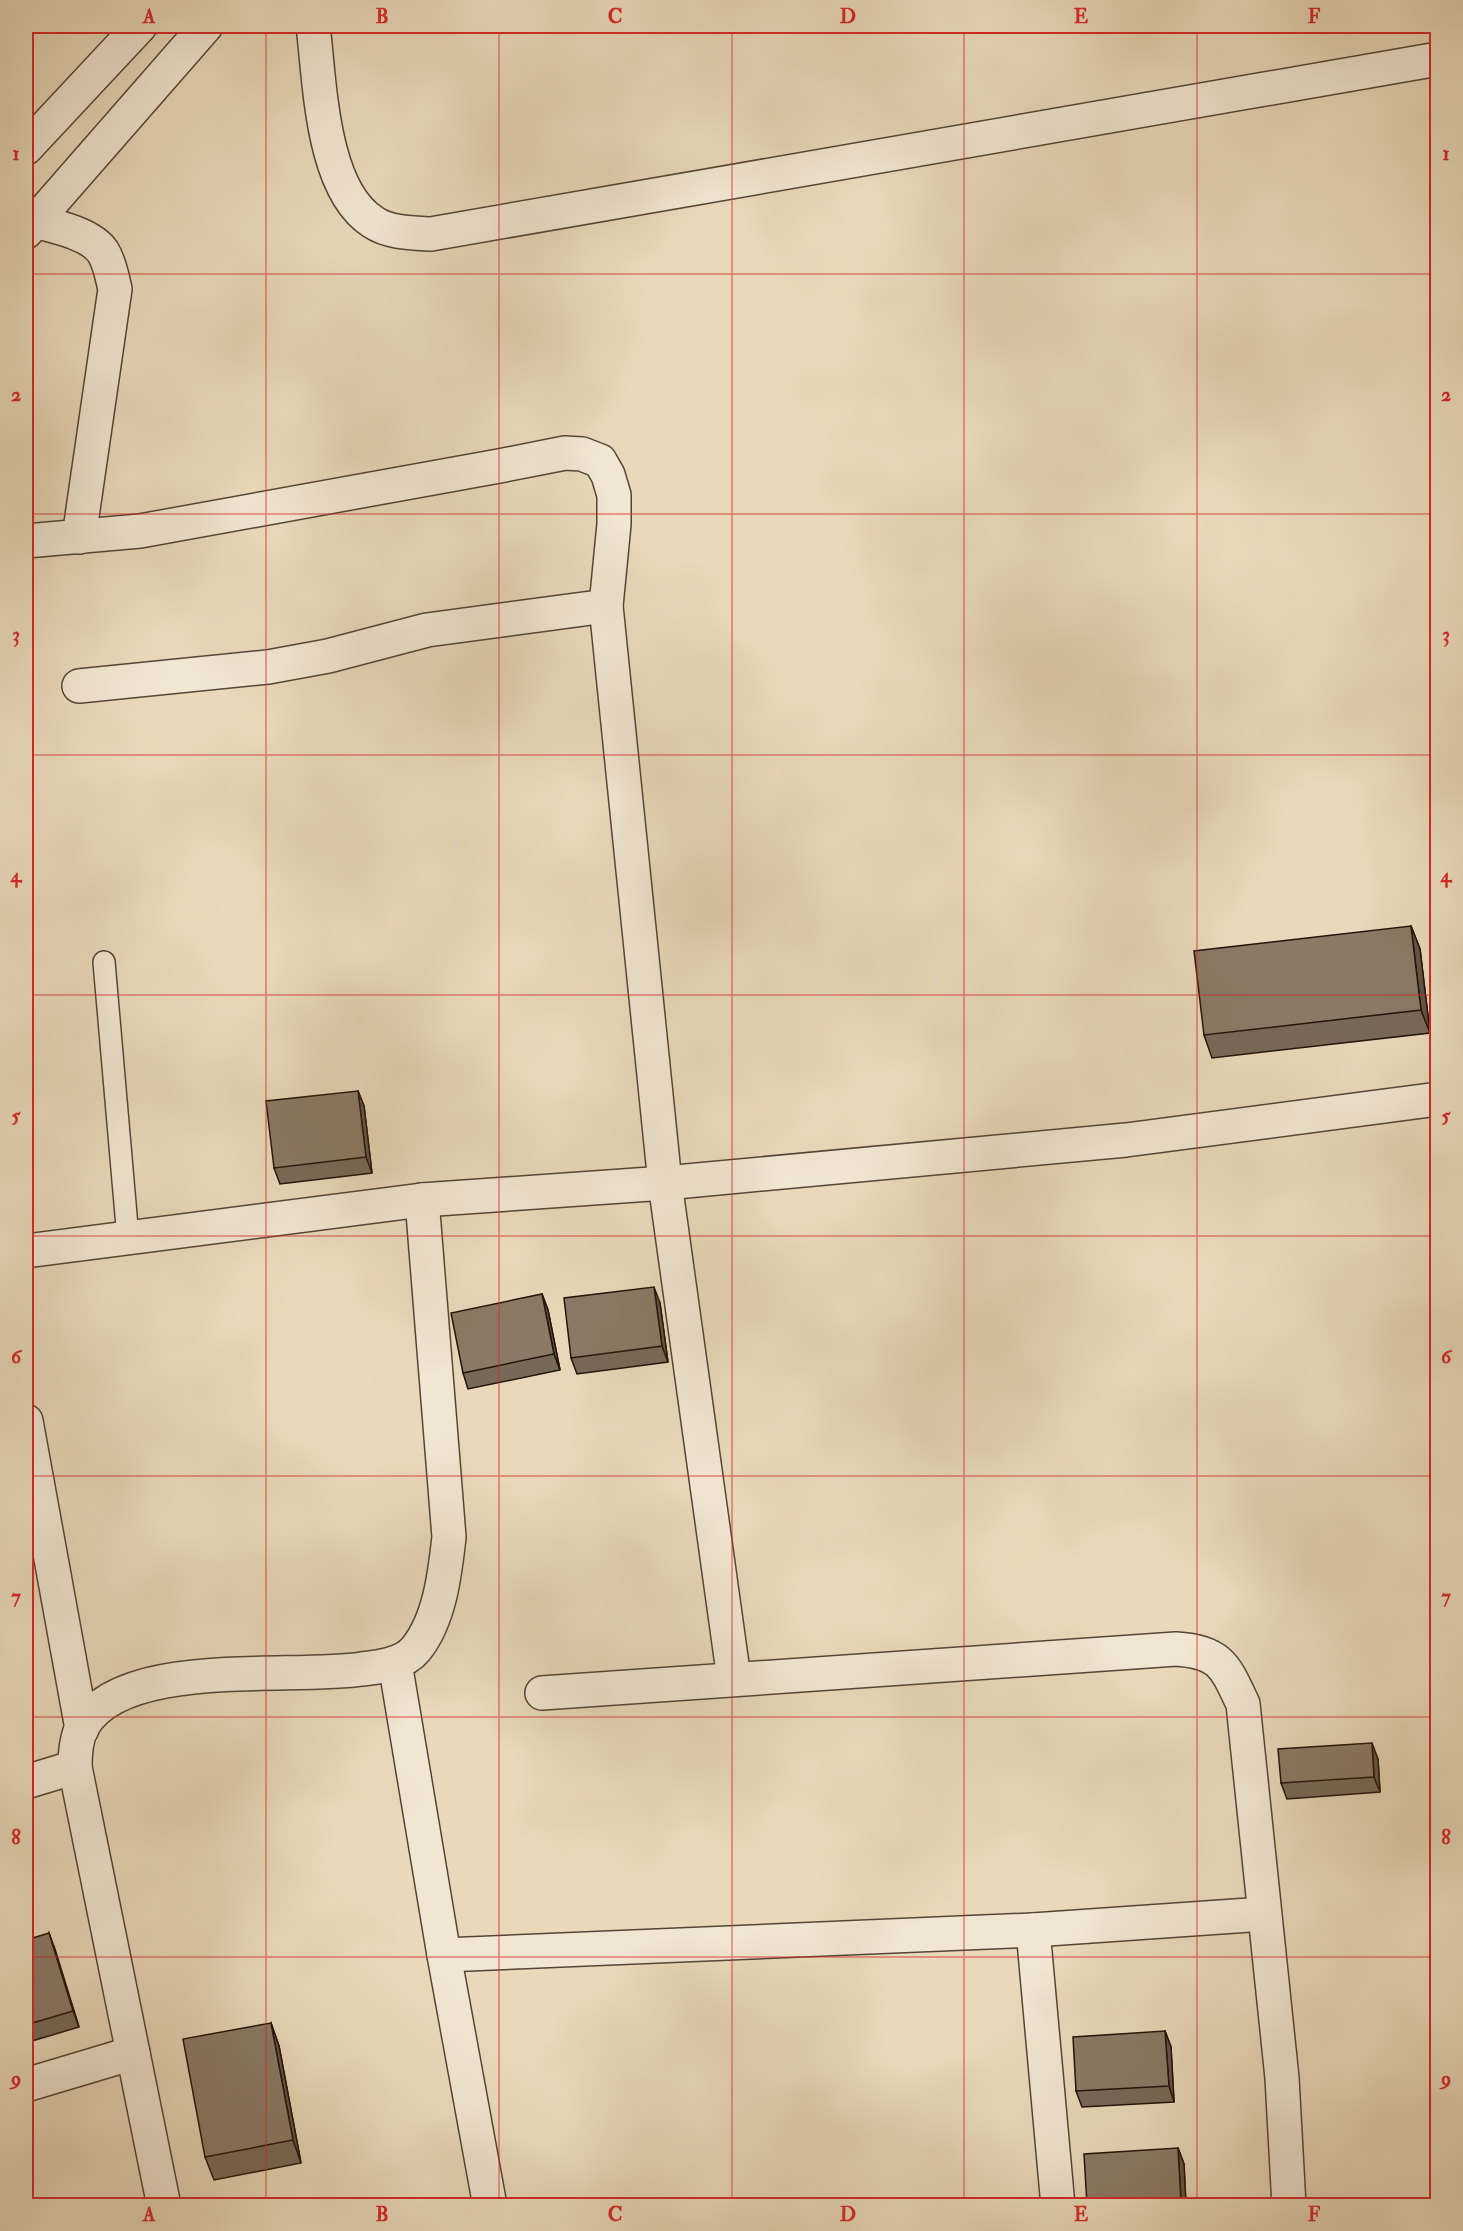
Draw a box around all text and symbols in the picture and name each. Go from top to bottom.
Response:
text: A [142,4,156,29]
text: B [375,4,389,29]
text: C [608,4,622,29]
text: D [840,4,856,29]
text: E [1074,4,1089,29]
text: F [1308,4,1321,29]
text: 1 [12,141,20,166]
text: 1 [1442,141,1450,166]
text: 2 [11,382,21,407]
text: 2 [1441,382,1451,407]
text: 3 [12,622,20,647]
text: 3 [1442,622,1450,647]
text: 4 [10,863,23,888]
text: 4 [1440,863,1453,888]
text: 5 [12,1103,22,1128]
text: 5 [1442,1103,1452,1128]
text: 6 [11,1344,23,1369]
text: 6 [1441,1344,1453,1369]
text: 7 [11,1584,21,1609]
text: 7 [1441,1584,1451,1609]
text: 8 [11,1825,21,1850]
text: 8 [1441,1825,1451,1850]
text: 9 [9,2066,21,2091]
text: 9 [1439,2066,1451,2091]
text: A [142,2202,156,2227]
text: B [375,2202,389,2227]
text: C [608,2202,622,2227]
text: D [840,2202,856,2227]
text: E [1074,2202,1089,2227]
text: F [1308,2202,1321,2227]

